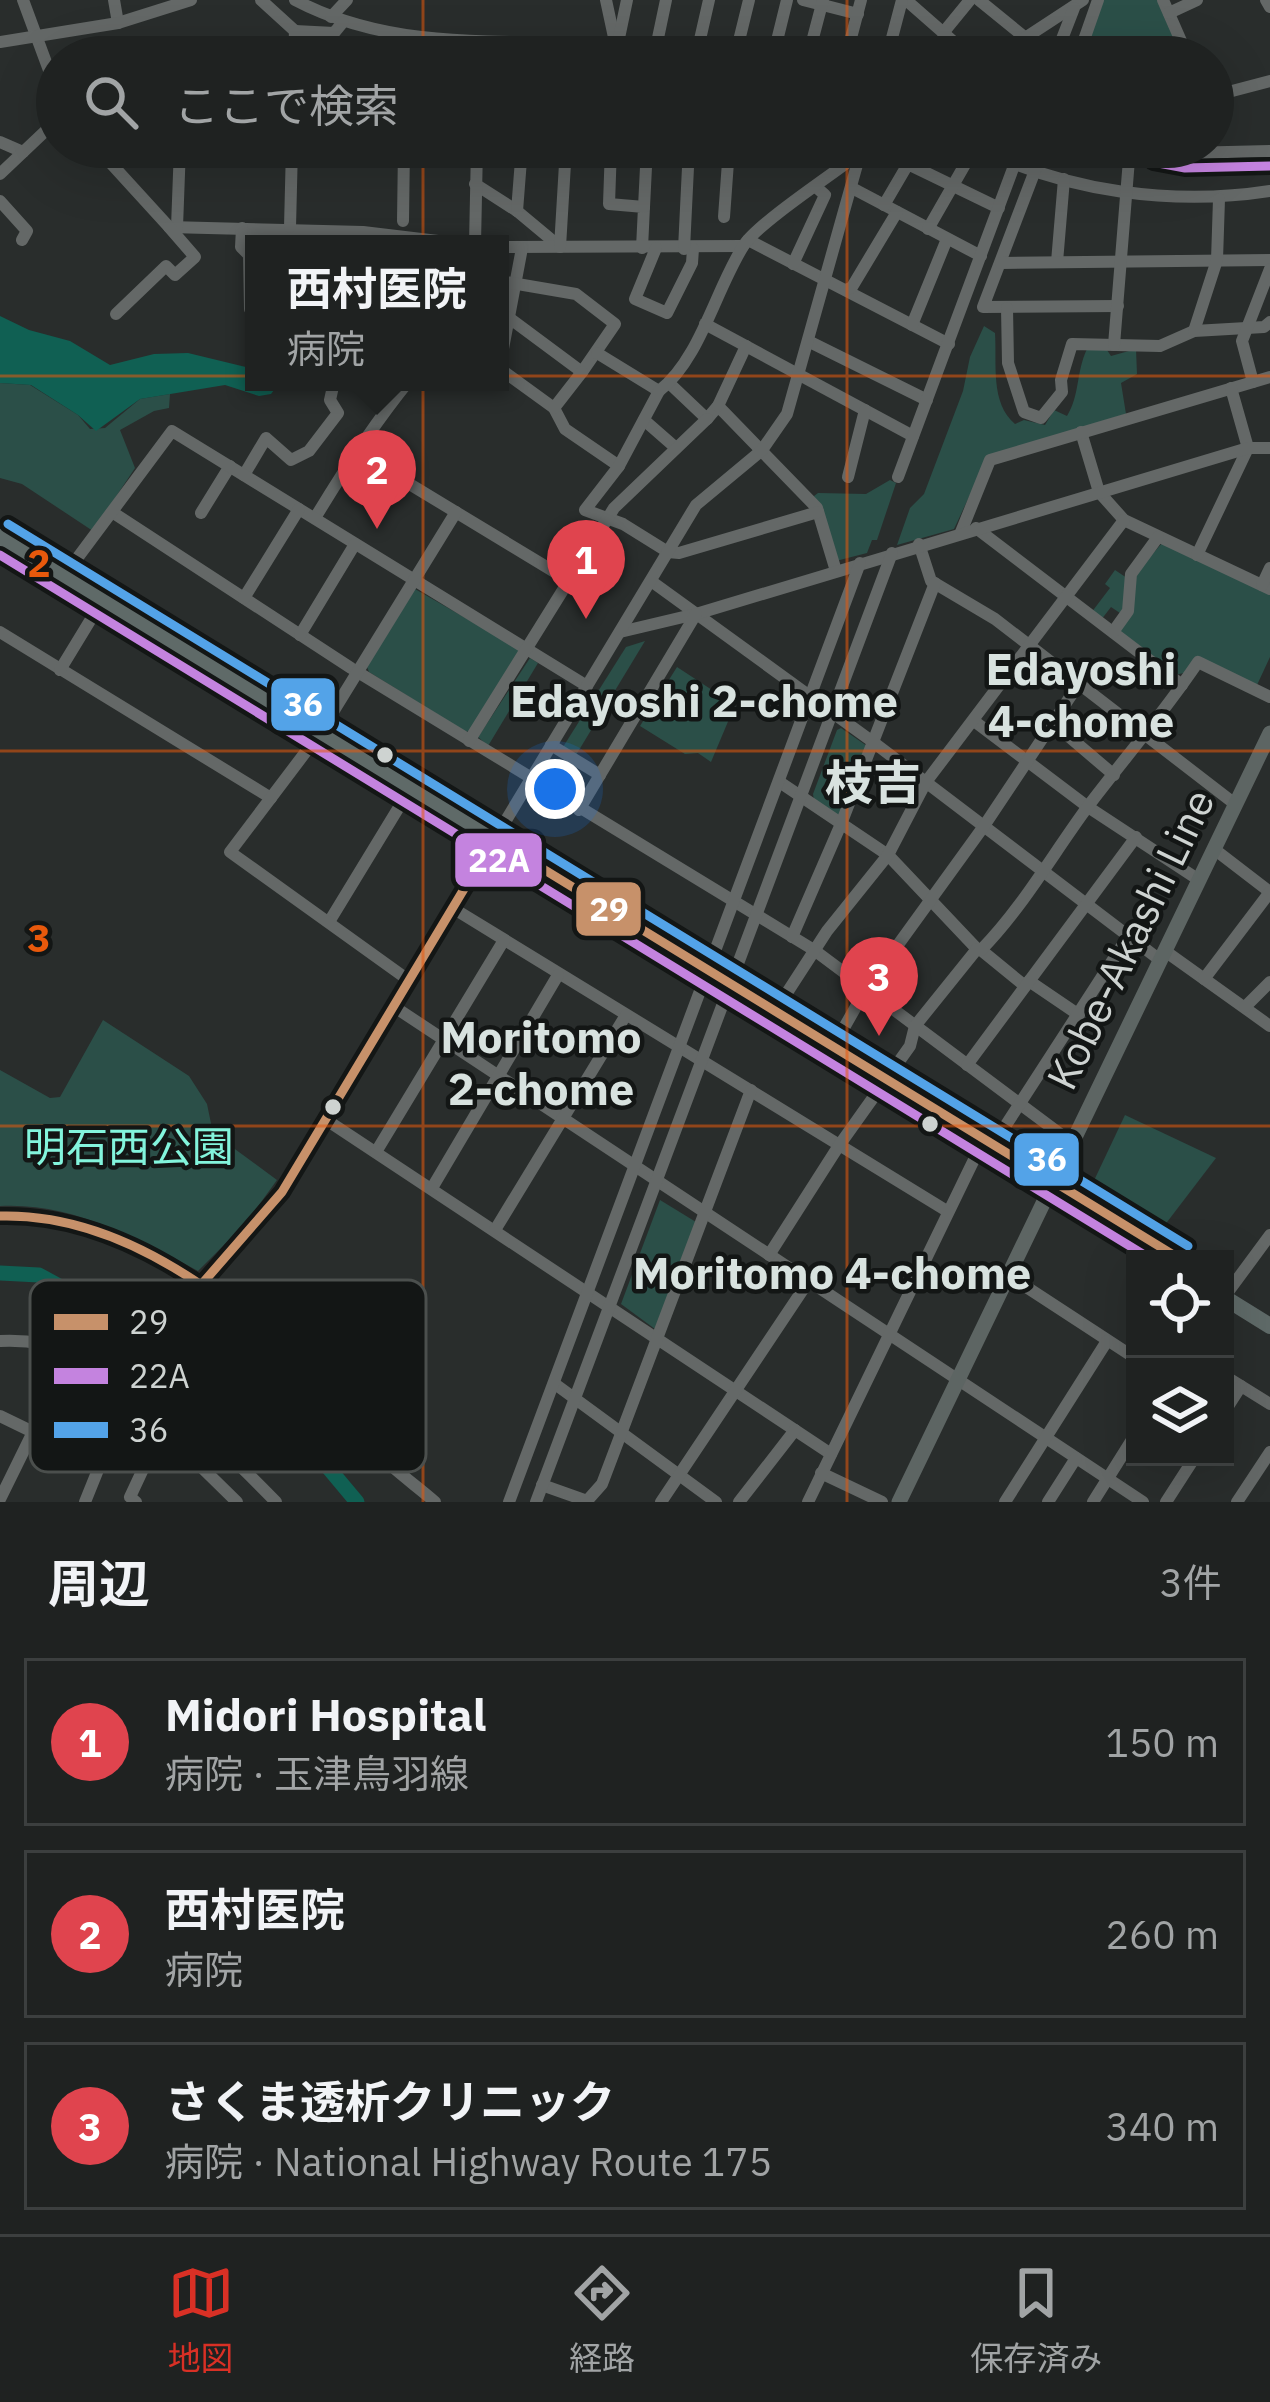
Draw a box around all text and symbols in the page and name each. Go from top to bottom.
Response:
search box [36,36,1234,168]
icon: search [78,69,144,135]
text: ここで検索 [174,76,399,134]
popup [245,235,509,391]
text: 西村医院 [287,259,467,317]
text: 病院 [287,323,365,374]
pin: 2 [338,430,416,529]
pin: 1 [547,520,625,619]
text: 2 [27,537,51,588]
district label: Edayoshi 4-chome [986,639,1176,749]
district label: Edayoshi 2-chome [510,671,898,729]
line badge: 36 [269,676,337,733]
text: 36 [283,682,323,725]
unlabelled marker [374,744,396,766]
district label: 枝吉 [825,751,921,813]
your location [525,759,585,819]
street label: Kobe-Akashi Line [1034,780,1226,1098]
line badge: 22A [453,831,544,889]
text: 22A [468,838,530,881]
line badge: 29 [574,880,643,938]
text: 29 [589,887,629,930]
text: 3 [27,912,51,963]
pin: 3 [840,937,918,1036]
district label: Moritomo 2-chome [440,1007,642,1117]
unlabelled marker [322,1096,344,1118]
unlabelled marker [919,1113,941,1135]
park label: 明石西公園 [24,1119,234,1174]
line badge: 36 [1012,1131,1081,1188]
text: 36 [1027,1137,1067,1180]
district label: Moritomo 4-chome [633,1243,1031,1301]
map controls [1126,1250,1234,1466]
button: locate [1126,1250,1234,1358]
legend [30,1280,426,1472]
text: 29 [129,1300,169,1343]
text: 22A [129,1354,190,1397]
button: layers [1126,1358,1234,1466]
text: 36 [129,1408,169,1451]
text: 周辺 [48,1550,150,1616]
text: 3件 [1160,1557,1222,1608]
text: Midori Hospital [165,1685,486,1743]
text: 1 [78,1717,102,1768]
text: 150 m [1106,1717,1219,1768]
text: 病院 · 玉津鳥羽線 [165,1748,469,1799]
text: 西村医院 [165,1880,345,1938]
text: 2 [78,1909,102,1960]
text: 260 m [1106,1909,1219,1960]
text: 病院 [165,1944,243,1995]
text: さくま透析クリニック [165,2072,615,2130]
text: 3 [78,2101,102,2152]
text: 340 m [1106,2101,1219,2152]
text: 病院 · National Highway Route 175 [165,2136,772,2187]
tab: 地図 [168,2260,234,2380]
tab: 経路 [569,2260,635,2380]
tab: 保存済み [970,2260,1102,2380]

